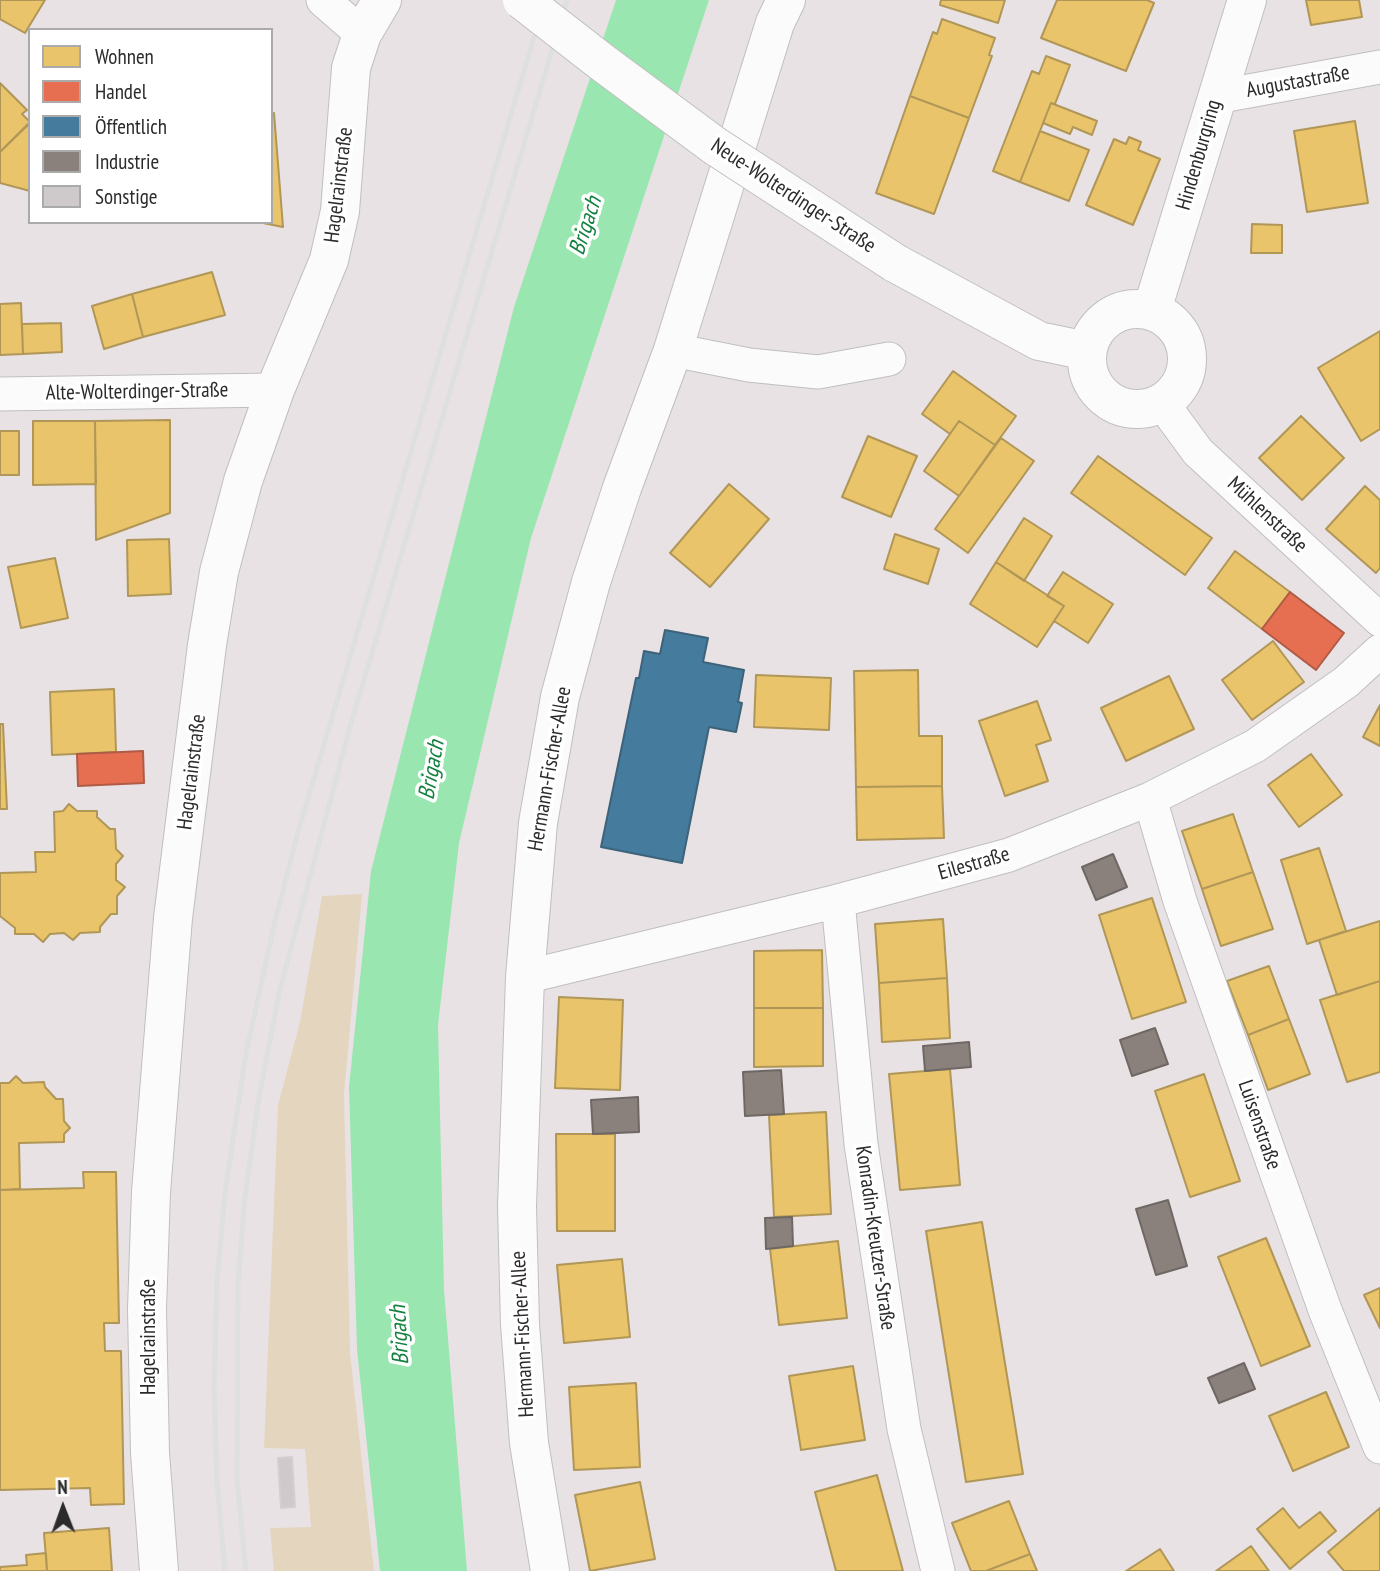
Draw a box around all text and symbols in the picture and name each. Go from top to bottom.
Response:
legend [28,28,273,224]
text: Wohnen [95,43,154,70]
street label: Augustastraße [1244,61,1352,103]
text: Handel [95,78,147,105]
street label: Hindenburgring [1171,97,1227,213]
text: Öffentlich [95,113,167,140]
street label: Hagelrainstraße [319,126,359,244]
street label: Neue-Wolterdinger-Straße [706,133,880,259]
text: Industrie [95,148,159,175]
text: Sonstige [95,183,157,210]
water label: Brigach [564,193,608,259]
street label: Alte-Wolterdinger-Straße [45,378,229,406]
street label: Mühlenstraße [1222,472,1312,558]
street label: Hermann-Fischer-Allee [523,685,577,853]
street label: Hagelrainstraße [172,713,212,831]
water label: Brigach [413,738,451,802]
street label: Eilestraße [935,842,1013,886]
street label: Luisenstraße [1232,1077,1286,1173]
street label: Konradin-Kreutzer-Straße [850,1144,900,1332]
street label: Hermann-Fischer-Allee [506,1250,540,1418]
street label: Hagelrainstraße [136,1279,162,1395]
water label: Brigach [385,1305,415,1365]
north arrow [28,1473,98,1543]
text: N [57,1475,68,1499]

